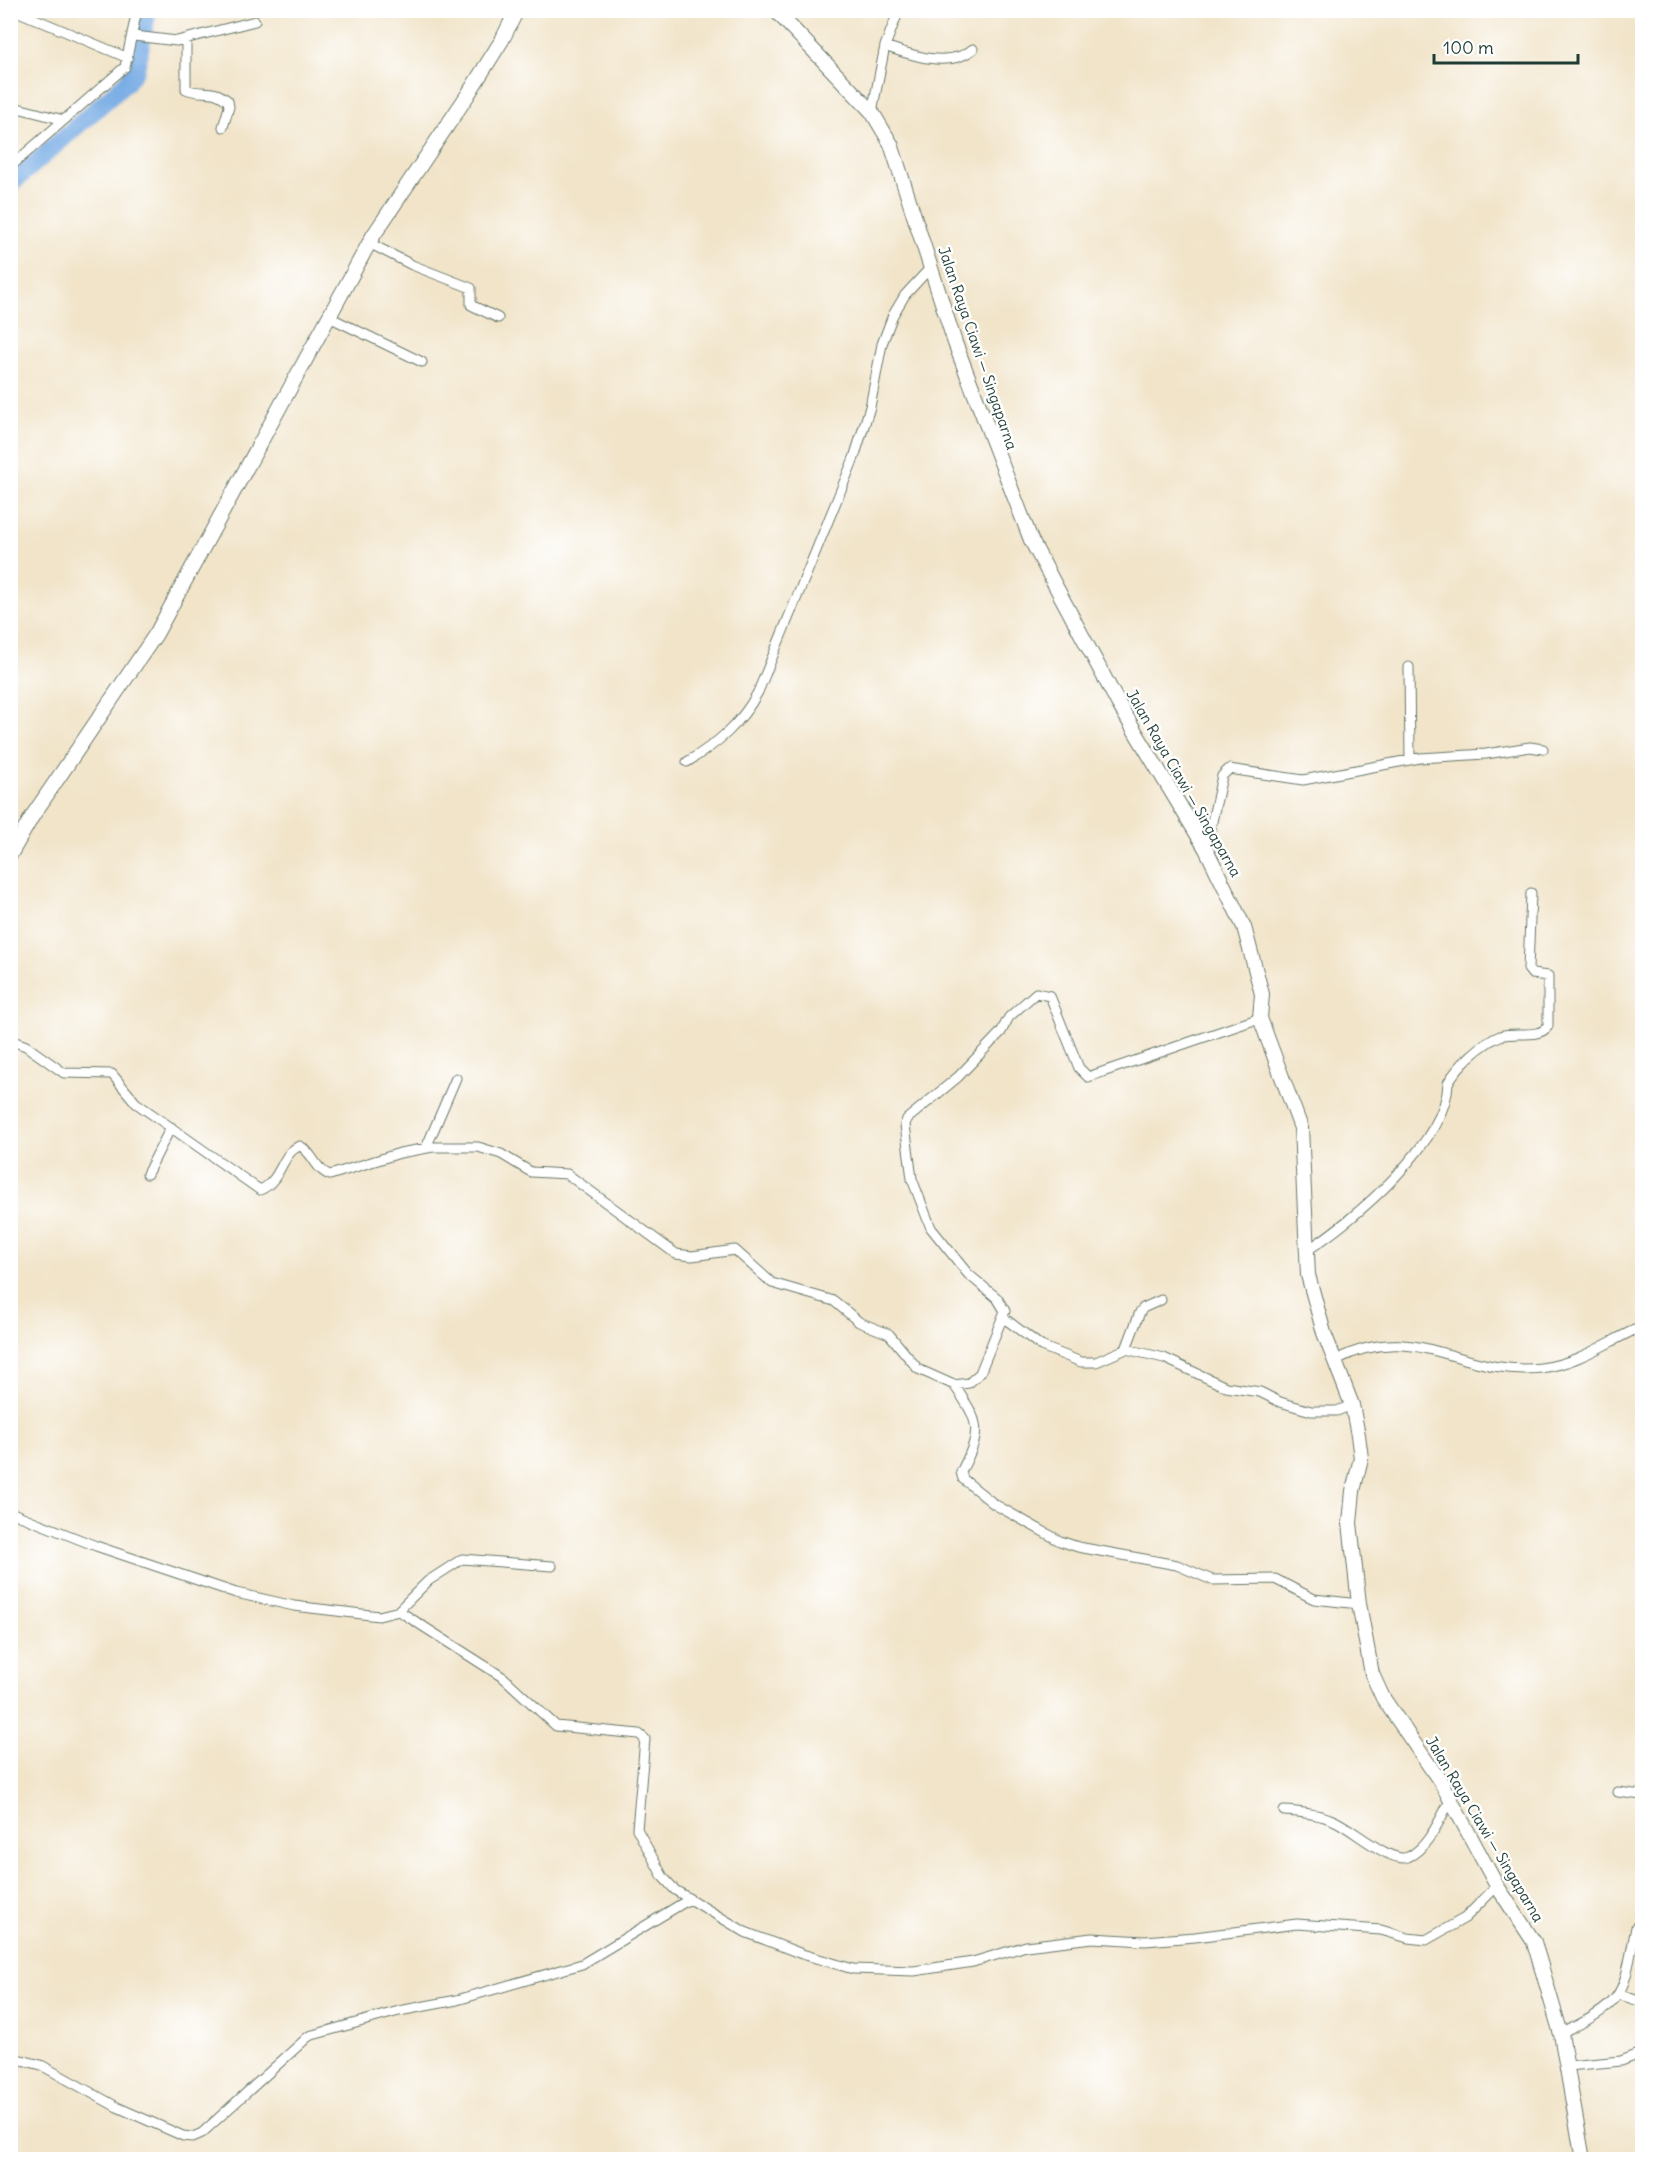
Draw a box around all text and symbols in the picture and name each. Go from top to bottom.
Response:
scale bar [1434,27,1578,65]
text: 100 m [1443,36,1494,59]
street label: Jalan Raya Ciawi — Singaparna [934,244,1022,452]
street label: Jalan Raya Ciawi — Singaparna [1122,686,1246,881]
street label: Jalan Raya Ciawi — Singaparna [1422,1733,1548,1926]

